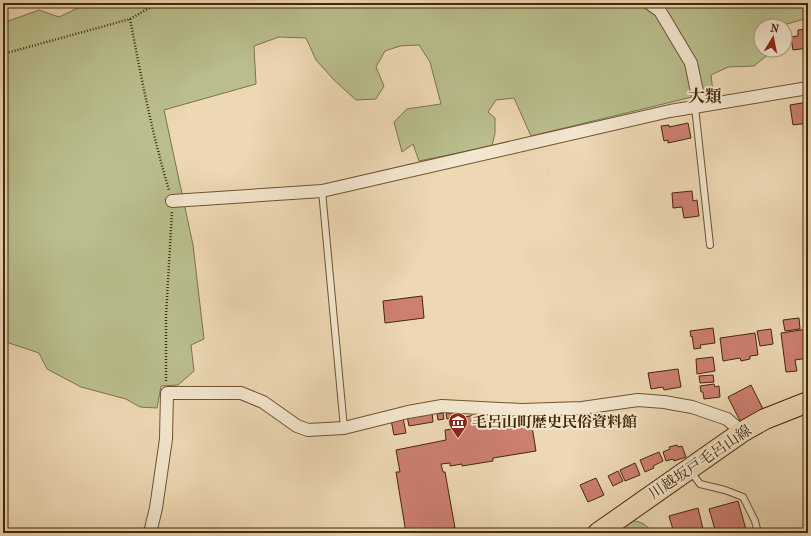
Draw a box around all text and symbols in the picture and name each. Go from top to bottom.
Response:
north arrow [753,18,793,58]
text: N [769,22,781,36]
district label: 大類 [688,86,722,106]
museum icon: 毛呂山町歴史民俗資料館 [447,411,469,439]
place label: 毛呂山町歴史民俗資料館 [472,413,637,431]
street label: 川越坂戸毛呂山線 [645,421,755,503]

